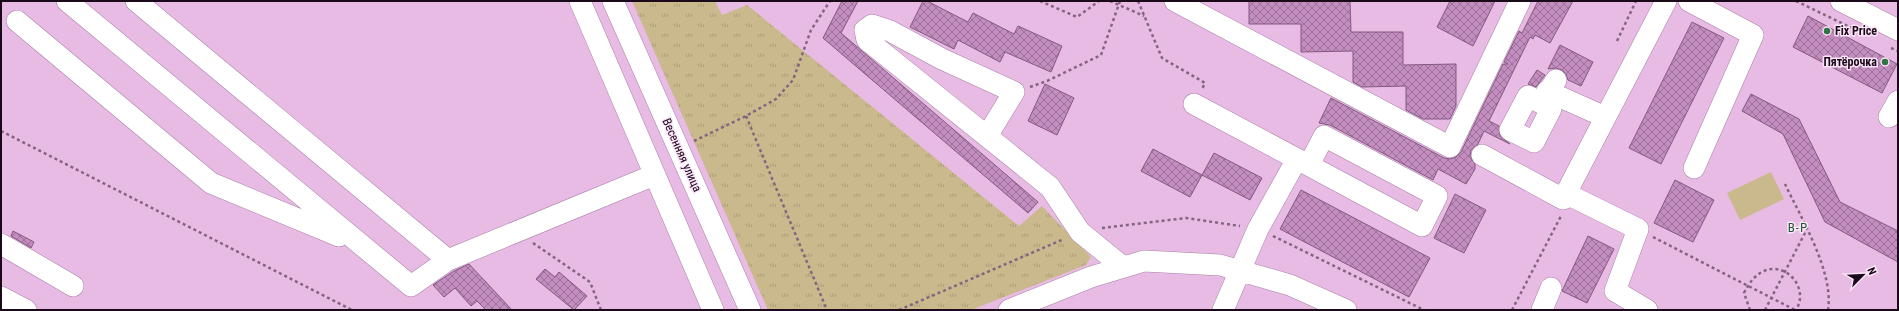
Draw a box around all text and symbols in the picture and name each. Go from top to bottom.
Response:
place label: Fix Price [1835,24,1877,38]
marker: Fix Price [1822,26,1832,36]
place label: Пятёрочка [1823,55,1877,69]
marker: Пятёрочка [1880,57,1890,67]
street label: Весенняя улица [660,116,705,194]
district label: В-Р [1788,220,1808,235]
north arrow [1843,255,1883,295]
text: N [1864,265,1879,277]

